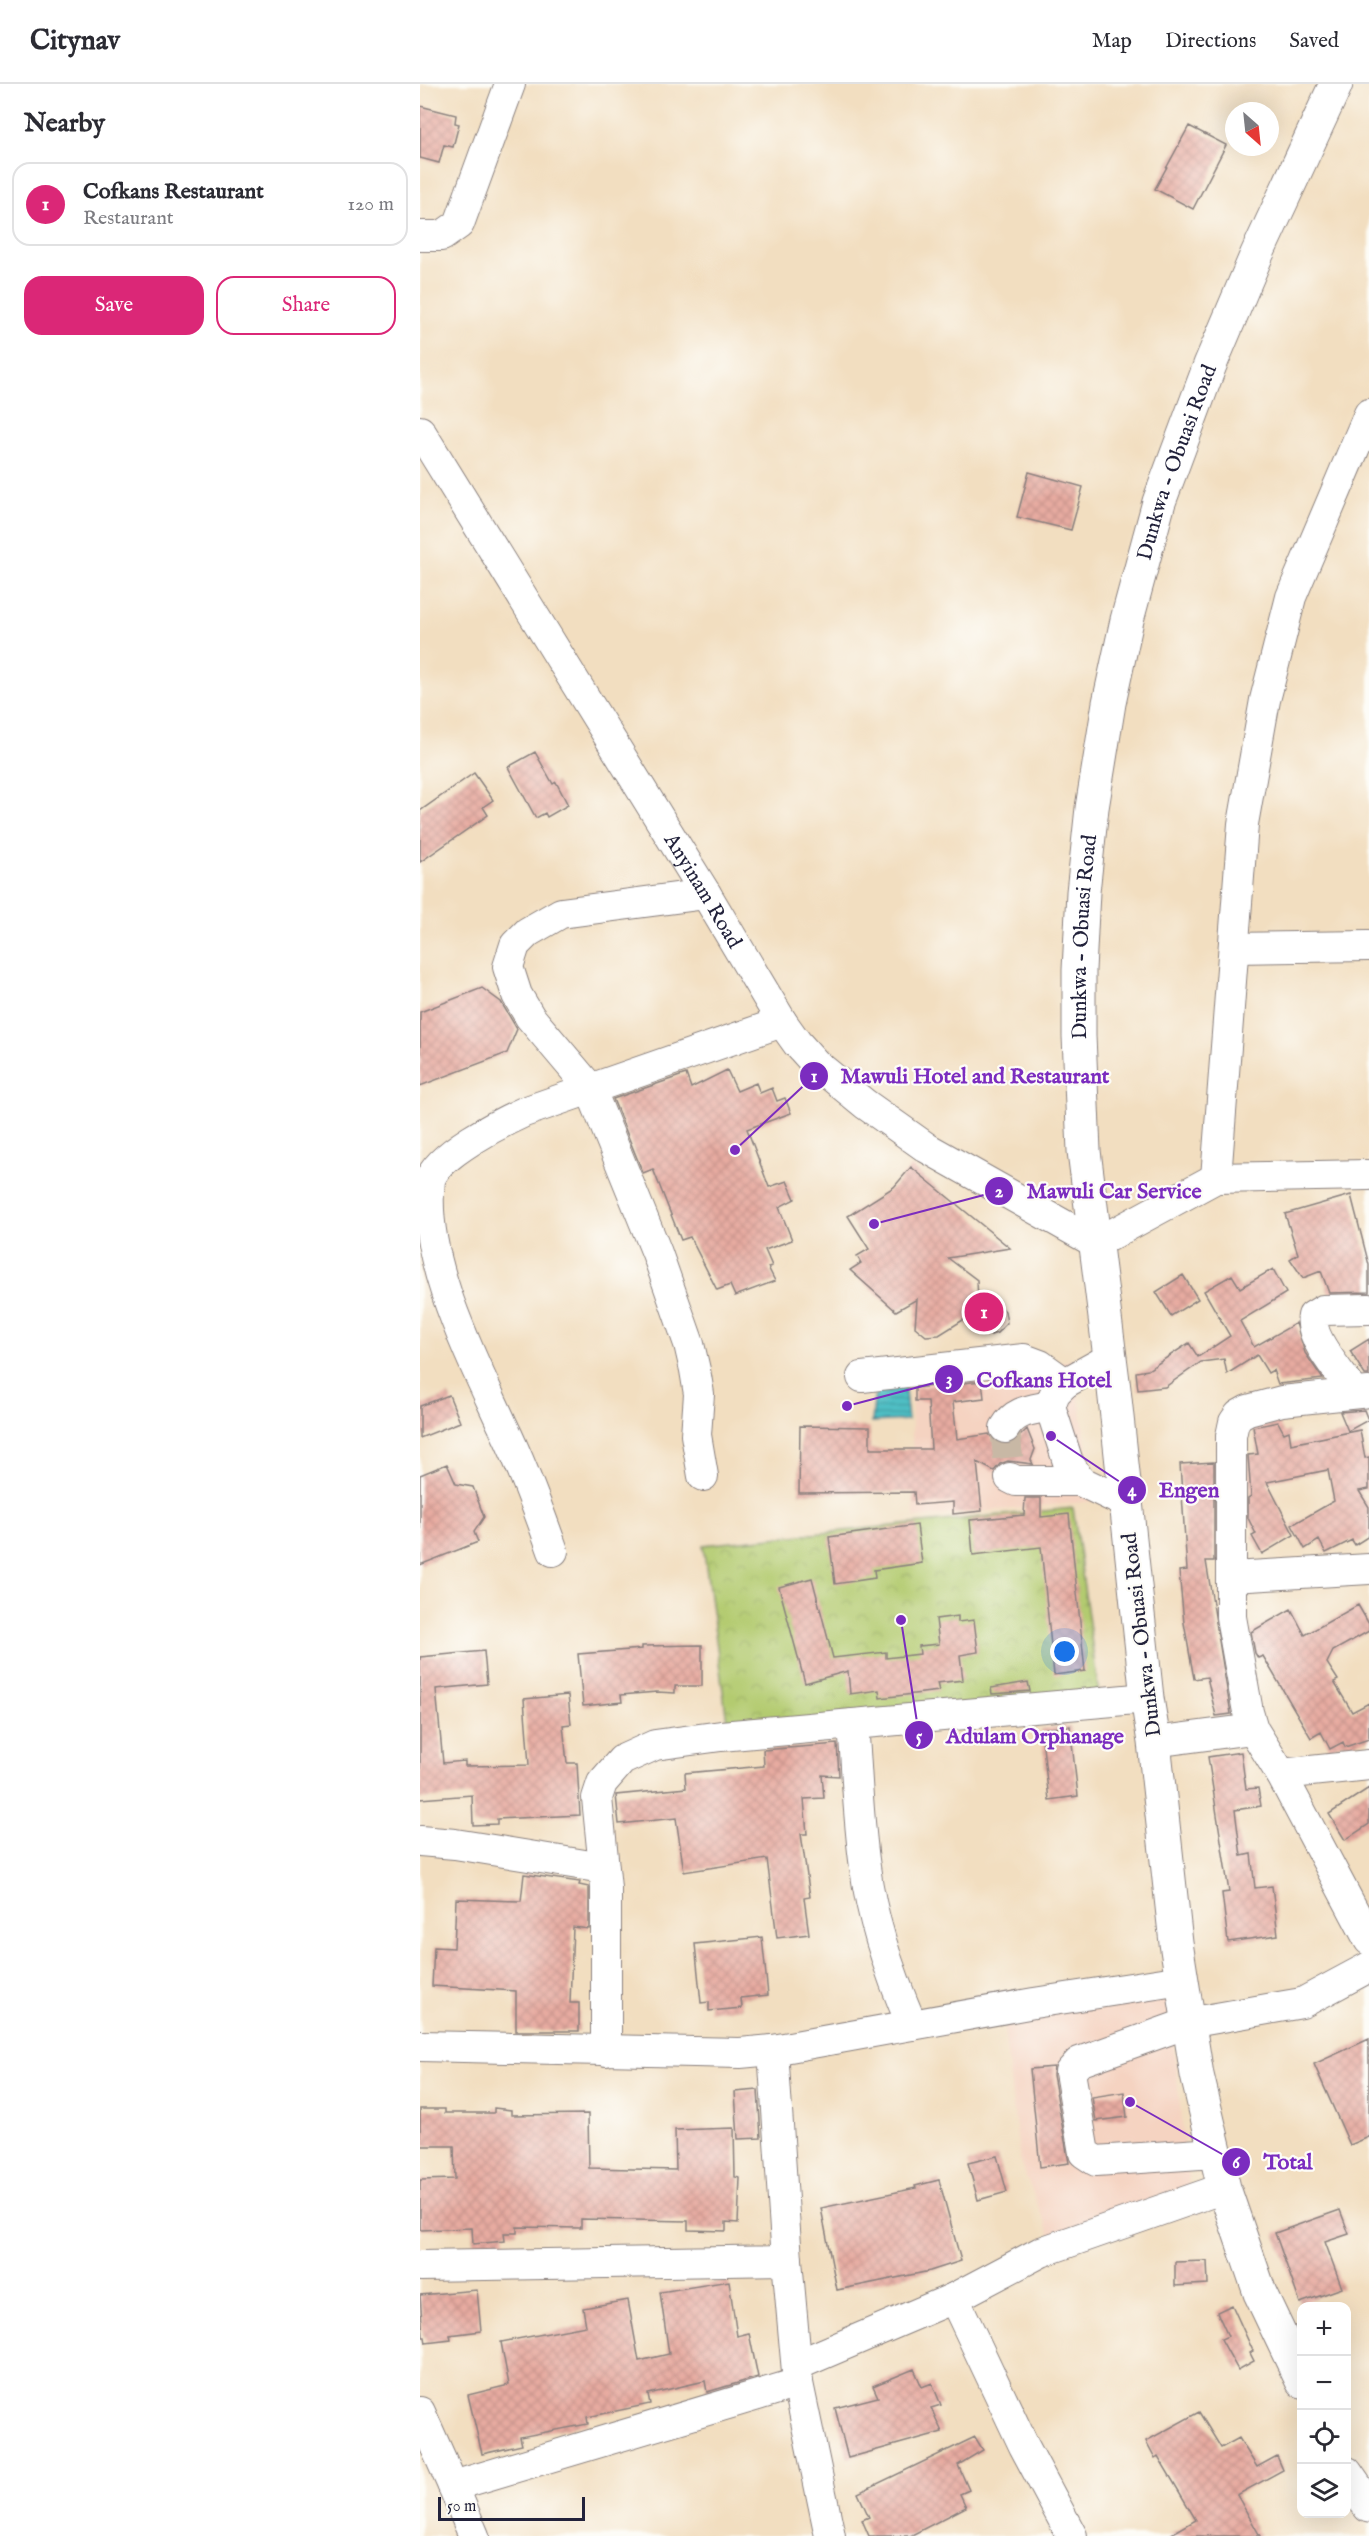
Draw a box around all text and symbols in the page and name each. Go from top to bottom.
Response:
text: Citynav [30,24,120,59]
text: Map [1092,28,1132,55]
text: Directions [1165,28,1256,55]
text: Saved [1289,28,1339,55]
north arrow [1225,102,1279,156]
text: Nearby [24,107,105,140]
text: Cofkans Restaurant [83,178,264,206]
text: 1 [42,192,49,217]
text: 120 m [348,192,394,217]
text: Restaurant [83,206,174,231]
button: Save [24,276,204,335]
button: Share [216,276,396,335]
street label: Dunkwa - Obuasi Road [1132,360,1224,564]
street label: Anyinam Road [656,828,748,955]
street label: Dunkwa - Obuasi Road [1067,832,1104,1040]
callout: Mawuli Hotel and Restaurant [799,1056,1122,1096]
text: Mawuli Hotel and Restaurant [841,1063,1110,1091]
text: 1 [811,1066,818,1089]
callout: Mawuli Car Service [984,1171,1213,1211]
text: Mawuli Car Service [1026,1178,1202,1206]
text: 2 [995,1181,1004,1204]
pin: 1 [964,1290,1004,1334]
callout: Cofkans Hotel [934,1359,1123,1399]
text: Cofkans Hotel [976,1367,1113,1395]
text: 3 [946,1369,952,1392]
callout: Engen [1117,1470,1231,1510]
text: Engen [1159,1477,1220,1505]
text: 4 [1128,1480,1138,1503]
street label: Dunkwa - Obuasi Road [1116,1530,1168,1738]
your location [1050,1637,1079,1666]
callout: Adulam Orphanage [904,1715,1136,1755]
text: Adulam Orphanage [945,1723,1124,1751]
text: 5 [916,1726,923,1749]
callout: Total [1221,2142,1324,2182]
text: Total [1263,2149,1313,2177]
text: 6 [1232,2152,1241,2175]
map controls [1297,2302,1351,2518]
button: + [1297,2302,1351,2356]
button: − [1297,2356,1351,2410]
button: locate [1297,2410,1351,2464]
button: layers [1297,2464,1351,2518]
scale bar [438,2494,585,2522]
text: 50 m [447,2497,476,2517]

